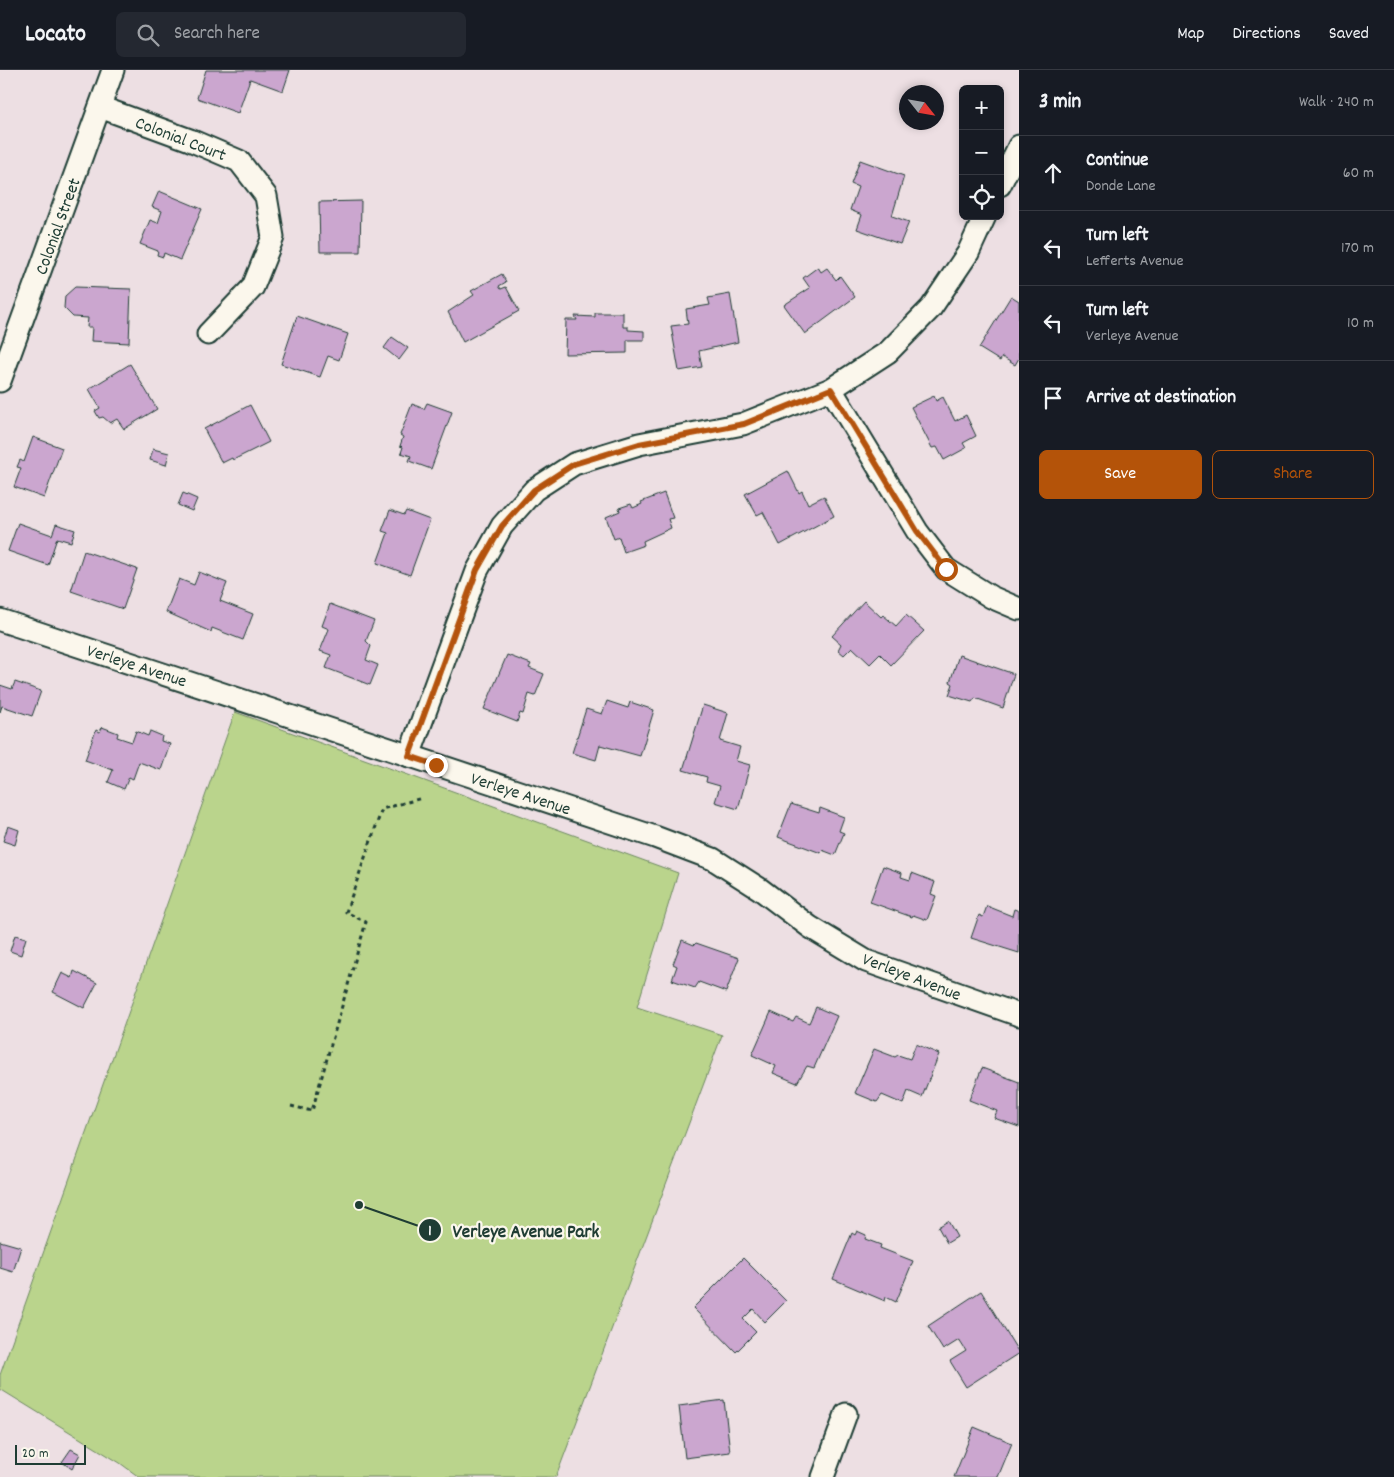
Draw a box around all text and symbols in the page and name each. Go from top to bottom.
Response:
search box [116,12,466,57]
text: Locato [25,18,86,52]
icon: search [134,21,162,49]
text: Search here [174,21,260,48]
text: Map [1177,22,1204,47]
text: Directions [1232,22,1301,47]
text: Saved [1329,22,1369,47]
north arrow [899,85,944,130]
map controls [959,85,1004,220]
button: + [959,85,1004,130]
text: 3 min [1039,88,1081,118]
text: Walk · 240 m [1299,91,1374,114]
street label: Colonial Court [131,112,230,169]
button: − [959,130,1004,175]
text: Continue [1086,148,1148,175]
icon: ahead [1039,159,1067,187]
text: 60 m [1343,162,1374,185]
street label: Colonial Street [30,175,89,279]
button: locate [959,175,1004,220]
text: Donde Lane [1086,175,1155,198]
text: Turn left [1086,223,1149,250]
icon: left [1039,234,1067,262]
text: 170 m [1341,237,1374,260]
text: Lefferts Avenue [1086,250,1183,273]
text: Turn left [1086,298,1149,325]
icon: left [1039,309,1067,337]
text: 10 m [1347,312,1374,335]
text: Verleye Avenue [1086,325,1178,348]
icon: arrive [1039,384,1067,412]
text: Arrive at destination [1086,385,1236,412]
button: Save [1039,450,1202,499]
button: Share [1212,450,1374,499]
route start [935,558,958,581]
street label: Verleye Avenue [83,639,190,695]
route end [425,754,448,777]
street label: Verleye Avenue [467,767,574,823]
street label: Verleye Avenue [858,948,964,1009]
callout: Verleye Avenue Park [418,1213,609,1247]
text: Verleye Avenue Park [453,1220,599,1247]
text: 1 [428,1221,432,1243]
scale bar [15,1442,86,1465]
text: 20 m [22,1444,49,1464]

